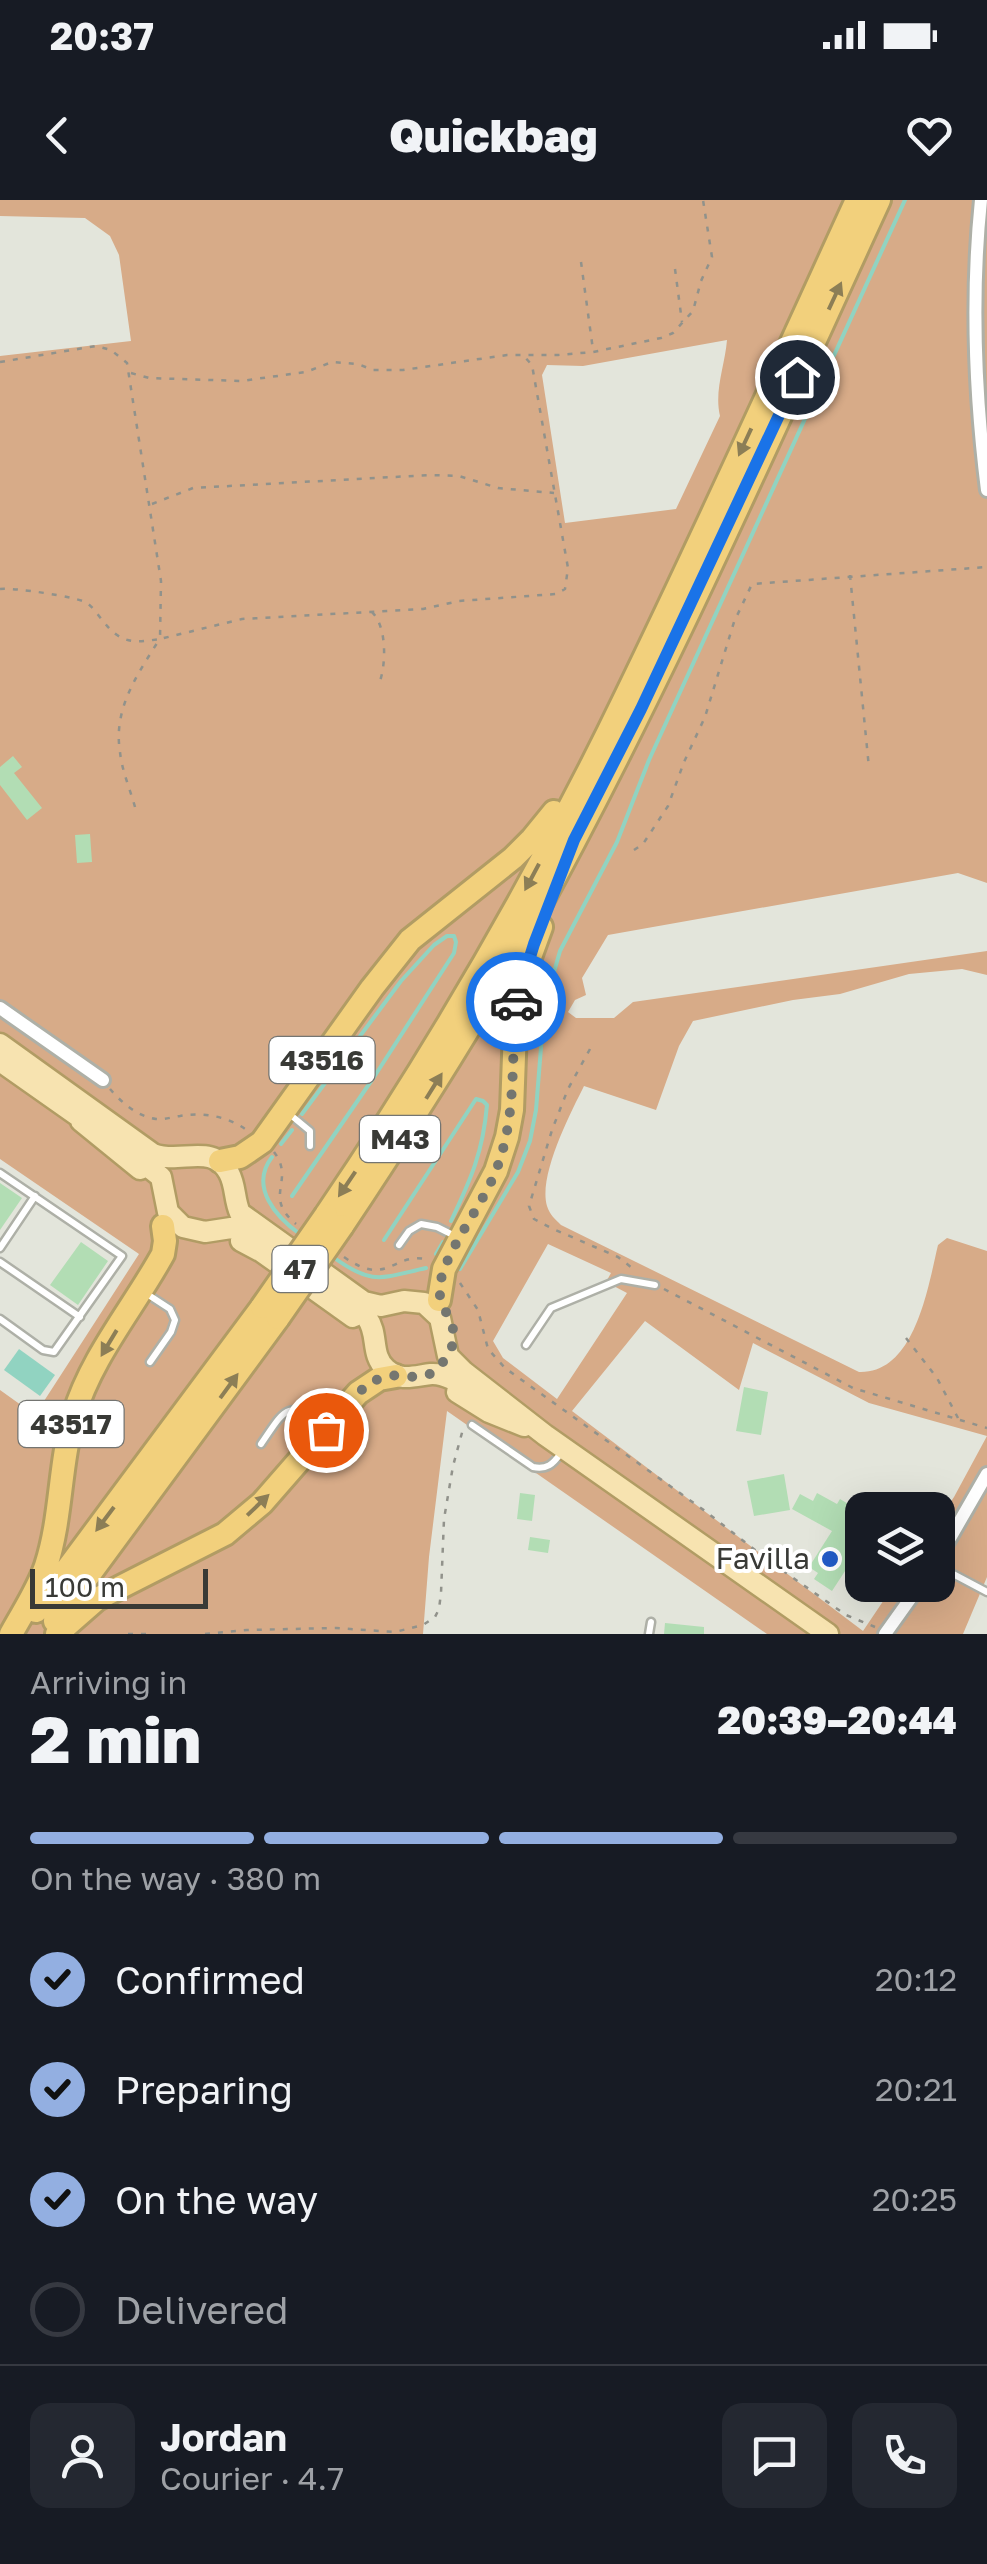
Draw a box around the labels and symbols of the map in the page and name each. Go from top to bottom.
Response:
one-way arrow [826,281,843,310]
pin [755,335,840,420]
one-way arrow [736,428,753,457]
one-way arrow [523,862,540,891]
courier [466,952,566,1052]
road number: 43516 [270,1037,374,1083]
one-way arrow [424,1072,442,1100]
road number: M43 [360,1116,440,1162]
one-way arrow [338,1170,357,1197]
road number: 47 [272,1246,328,1292]
one-way arrow [101,1329,118,1357]
one-way arrow [219,1373,238,1399]
pin [284,1388,369,1473]
road number: 43517 [18,1401,124,1447]
one-way arrow [246,1494,270,1517]
one-way arrow [96,1506,116,1532]
place label: Favilla [715,1540,810,1576]
marker: Favilla [819,1548,841,1570]
scale bar [30,1564,208,1608]

